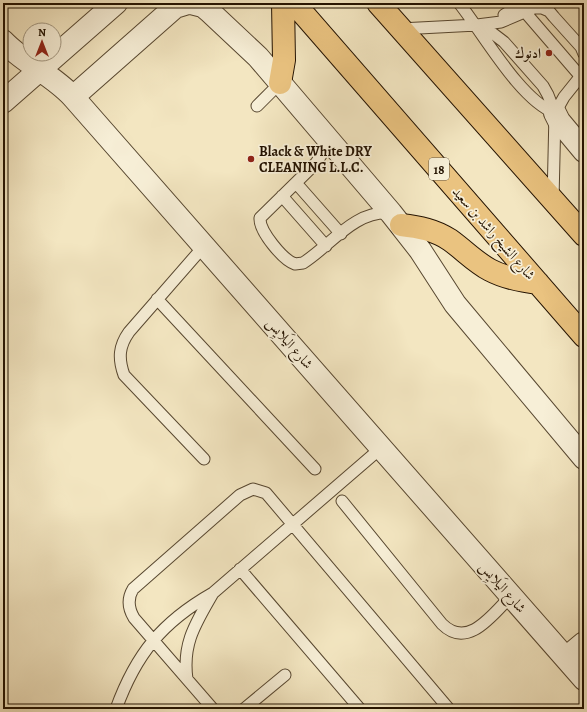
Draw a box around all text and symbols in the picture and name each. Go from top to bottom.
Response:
north arrow [22,22,62,62]
text: N [38,25,46,40]
place label: ادنوك [515,44,541,63]
marker: ادنوك [544,48,554,58]
place label: Black & White DRY CLEANING L.L.C. [259,142,372,177]
marker: Black & White DRY CLEANING L.L.C. [246,154,256,164]
road number: 18 [429,158,449,180]
street label: شارع الشيخ راشد بن سعيد [446,183,539,286]
street label: شارع اليَلايِس [261,313,318,374]
street label: شارع اليَلايِس [474,557,531,618]

